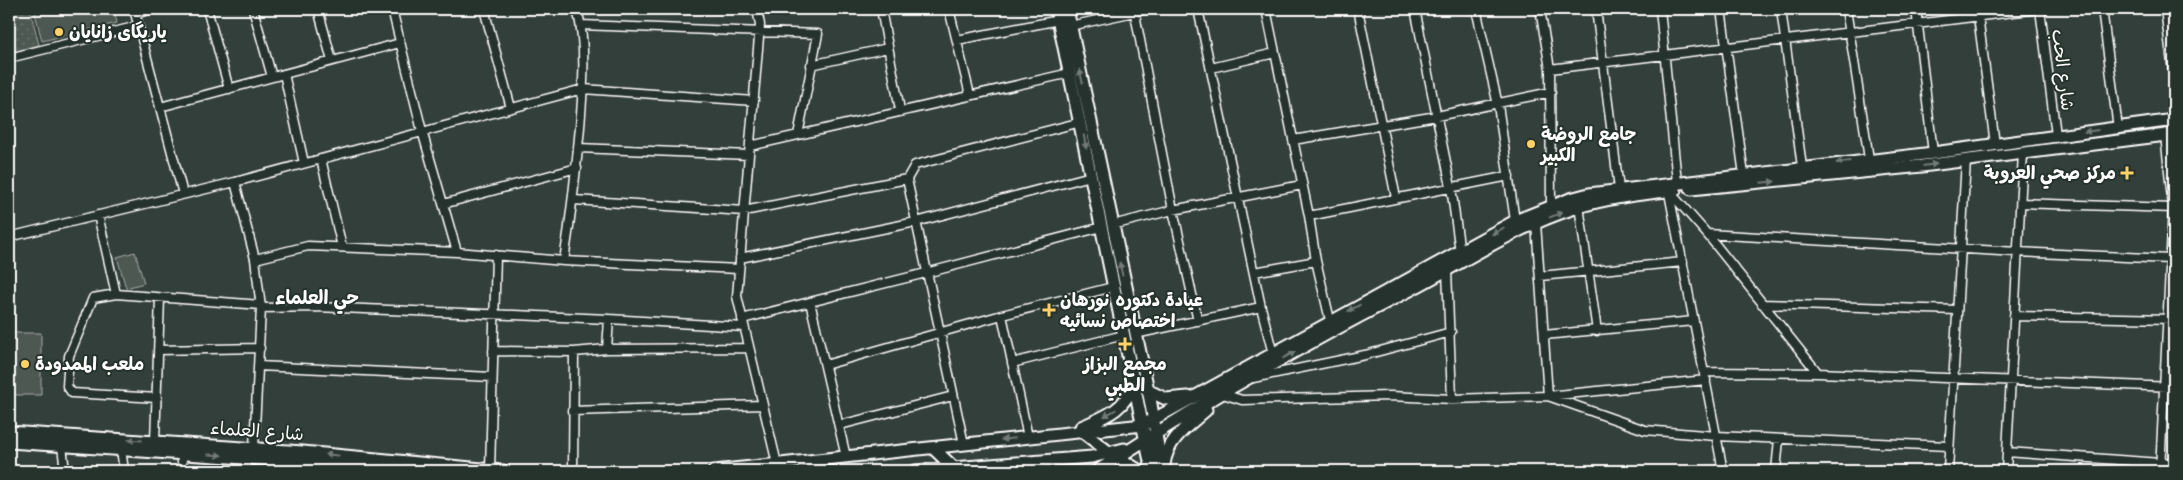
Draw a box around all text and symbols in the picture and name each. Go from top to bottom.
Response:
place label: یاریگای زانایان [69,21,167,43]
marker: یاریگای زانایان [53,26,65,38]
street label: شارع الحب [2046,28,2078,112]
one-way arrow [1077,68,1085,83]
place label: جامع الروضة الكبير [1539,124,1637,166]
one-way arrow [2083,127,2099,135]
one-way arrow [1081,134,1089,150]
marker: جامع الروضة الكبير [1525,138,1537,150]
one-way arrow [1835,158,1851,166]
one-way arrow [1922,161,1938,169]
place label: مركز صحي العروبة [1984,163,2116,189]
marker: مركز صحي العروبة [2120,166,2134,180]
one-way arrow [1760,178,1776,186]
one-way arrow [1549,210,1563,218]
one-way arrow [1490,227,1505,235]
one-way arrow [1117,262,1125,277]
district label: حي العلماء [275,287,359,314]
place label: عيادة دكتوره نورهان اختصاص نسائيه [1060,290,1204,332]
marker: عيادة دكتوره نورهان اختصاص نسائيه [1042,303,1056,317]
one-way arrow [1347,304,1362,312]
marker: مجمع البزاز الطبي [1118,337,1132,351]
one-way arrow [1282,351,1295,360]
place label: ملعب الممدودة [35,354,144,375]
place label: مجمع البزاز الطبي [1081,354,1167,401]
marker: ملعب الممدودة [19,358,31,370]
one-way arrow [1103,409,1116,418]
street label: شارع العلماء [209,418,305,446]
one-way arrow [127,435,143,443]
one-way arrow [999,435,1015,443]
one-way arrow [324,451,340,459]
one-way arrow [207,452,223,460]

